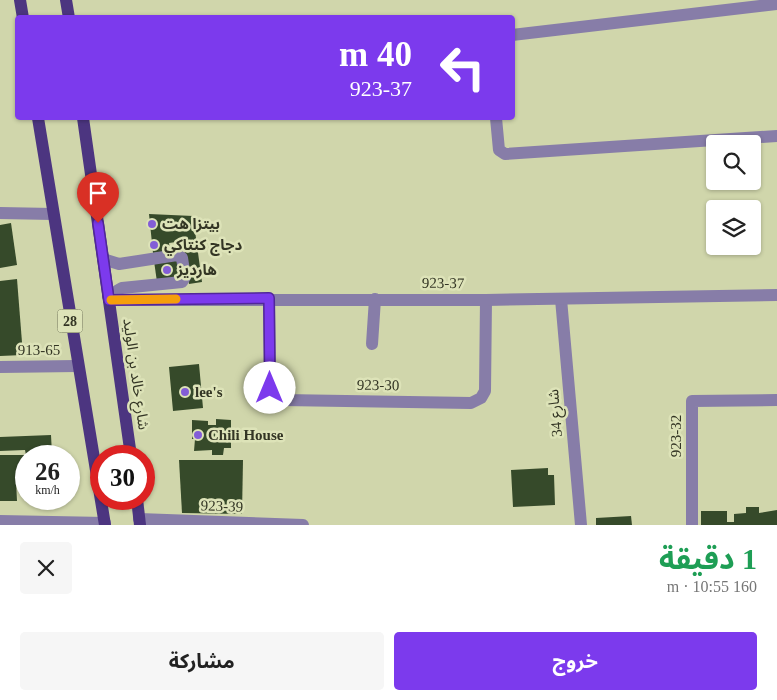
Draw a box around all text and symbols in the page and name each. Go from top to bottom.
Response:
text: 40 m [339,35,412,74]
icon: left [430,35,495,100]
text: 923-37 [350,76,412,101]
map controls [706,135,761,255]
button: search [706,135,761,190]
pin [77,172,119,223]
icon: arrive [84,179,112,207]
button: layers [706,200,761,255]
place label: بيتزا هت [162,216,220,233]
marker: بيتزا هت [146,218,158,230]
place label: دجاج كنتاكي [164,237,243,256]
marker: دجاج كنتاكي [148,239,160,251]
place label: هارديز [176,262,217,279]
marker: هارديز [161,264,173,276]
street label: 923-37 [422,275,465,291]
road number: 28 [58,310,82,332]
street label: شارع خالد بن الوليد [116,317,152,432]
street label: 913-65 [18,342,60,358]
position arrow [243,361,295,413]
street label: 923-30 [357,377,399,393]
place label: lee's [195,384,223,400]
marker: lee's [179,386,191,398]
street label: شارع 34 [545,388,569,438]
street label: 923-32 [668,415,684,457]
place label: Chili House [208,427,284,443]
marker: Chili House [192,429,204,441]
speed limit sign: 30 [90,445,155,510]
text: 26 [35,458,60,485]
text: km/h [35,483,60,497]
street label: 923-39 [200,497,244,515]
button: close [20,542,72,594]
text: 1 دقيقة [659,542,757,575]
text: 160 m · 10:55 [667,578,757,595]
button: مشاركة [20,632,384,690]
button: خروج [394,632,757,690]

